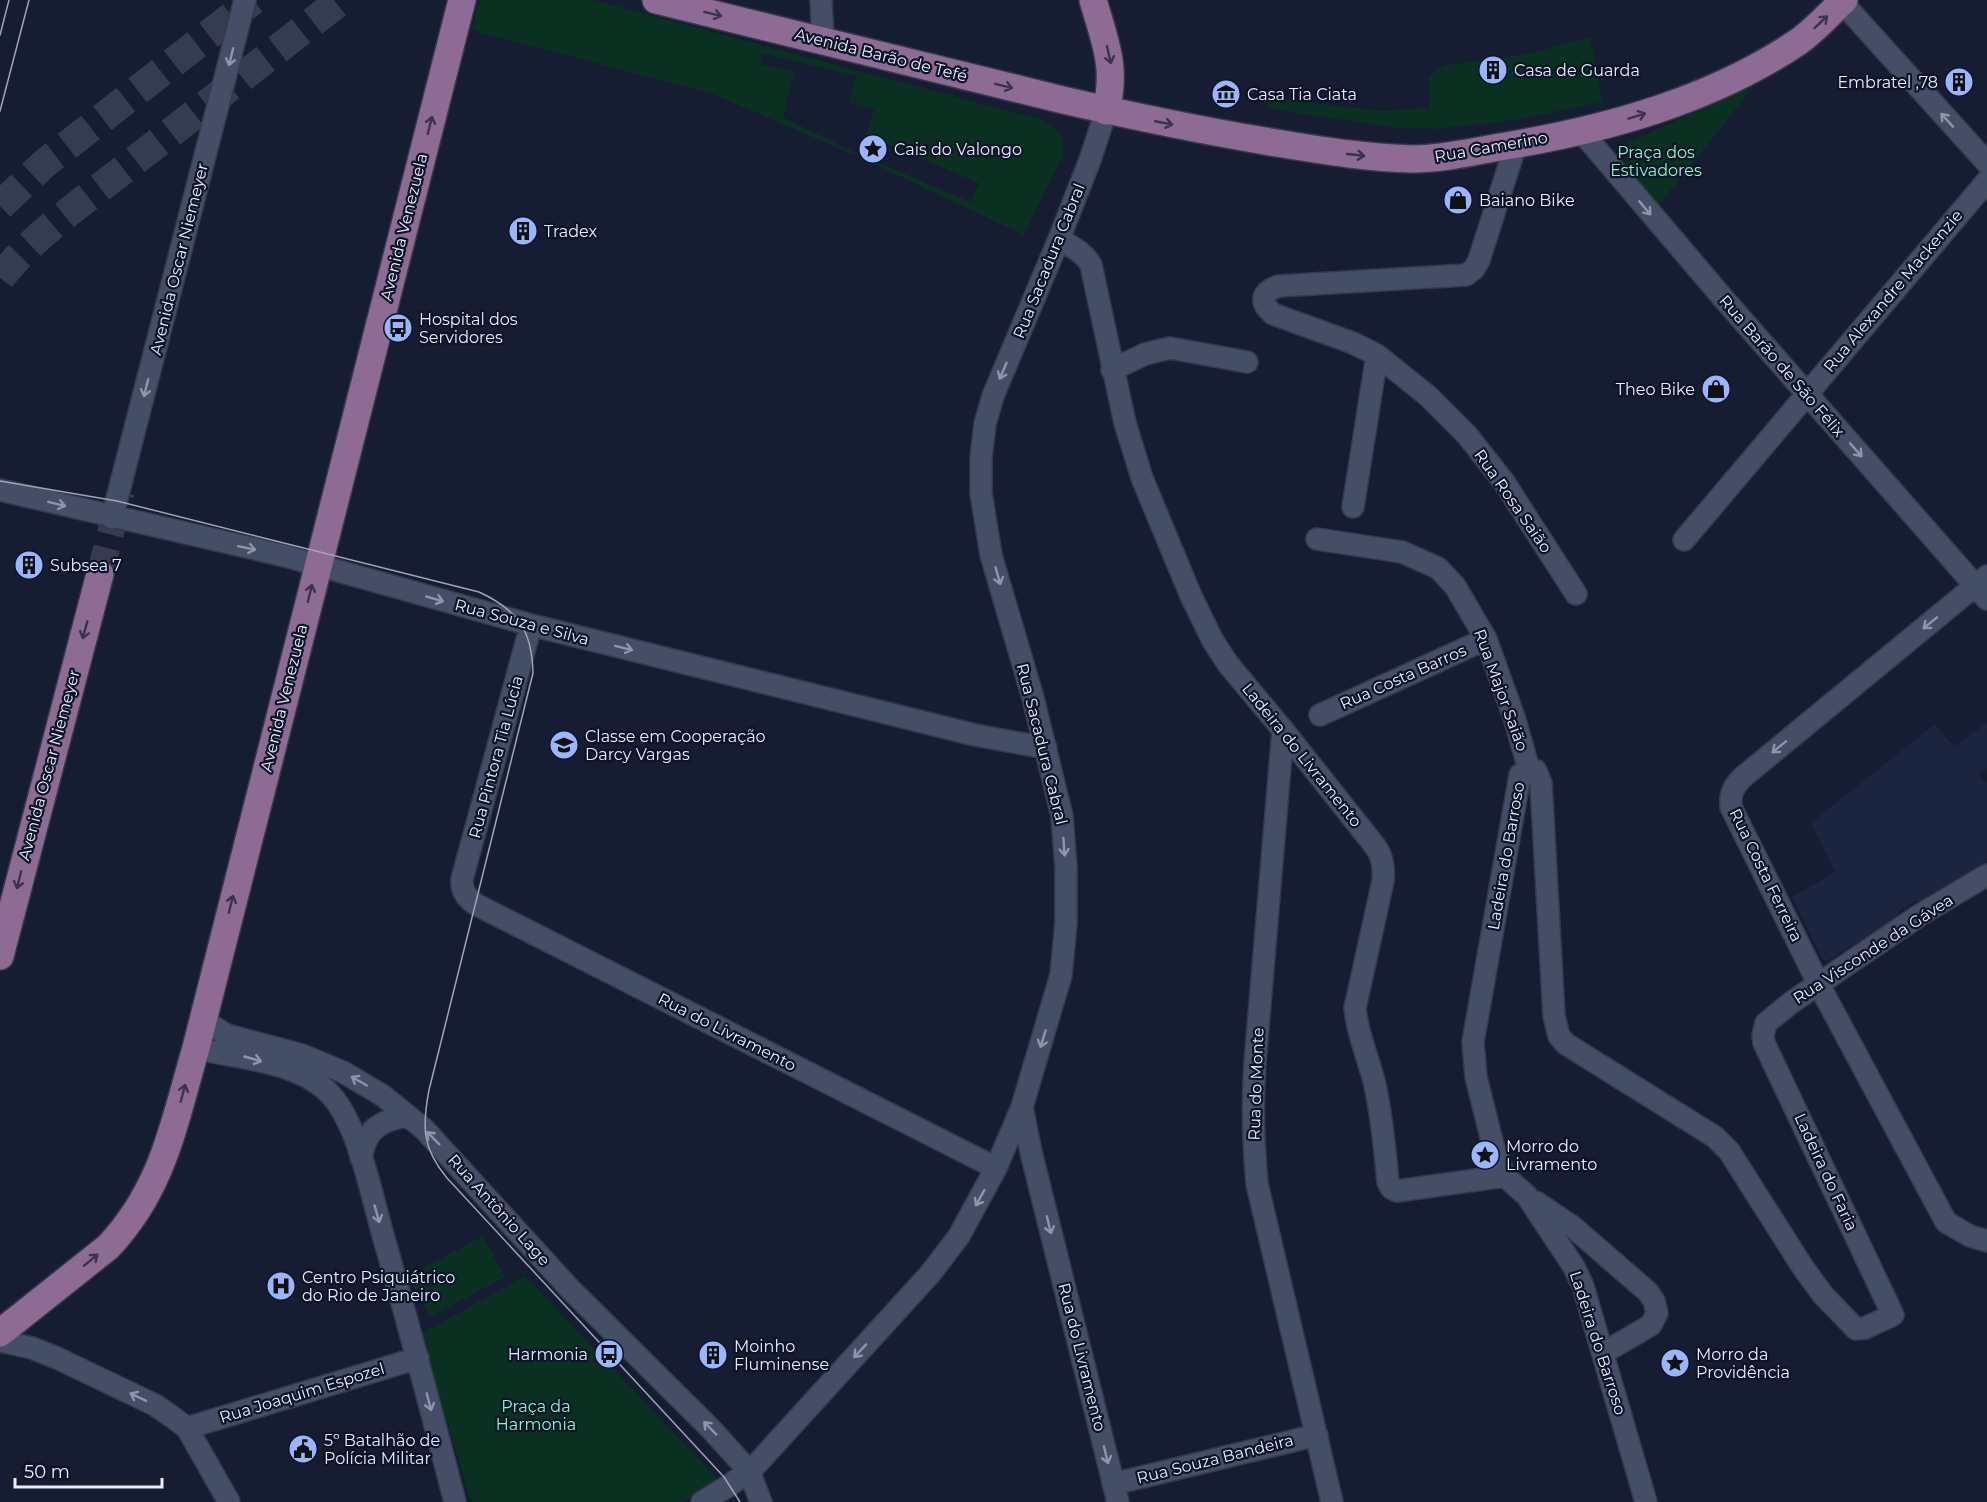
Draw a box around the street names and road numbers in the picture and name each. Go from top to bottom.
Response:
street label: Avenida Barão de Tefé [793,24,969,86]
street label: Rua Camerino [1433,128,1549,166]
street label: Avenida Venezuela [376,151,432,303]
street label: Avenida Oscar Niemeyer [146,161,212,357]
street label: Rua Sacadura Cabral [1009,181,1089,341]
street label: Rua Alexandre Mackenzie [1819,206,1967,376]
street label: Rua Barão de São Félix [1715,291,1849,441]
street label: Rua Rosa Saião [1470,446,1556,556]
street label: Rua Souza e Silva [453,595,591,649]
street label: Avenida Venezuela [256,622,312,774]
street label: Rua Major Saião [1470,626,1532,754]
street label: Rua Costa Barros [1337,640,1469,713]
street label: Rua Sacadura Cabral [1013,661,1071,827]
street label: Avenida Oscar Niemeyer [14,667,84,863]
street label: Rua Pintora Tia Lúcia [465,673,527,841]
street label: Ladeira do Livramento [1238,679,1366,831]
street label: Ladeira do Barroso [1484,780,1528,932]
street label: Rua Costa Ferreira [1726,805,1806,945]
street label: Rua Visconde da Gávea [1789,890,1957,1008]
street label: Rua do Livramento [655,989,799,1075]
street label: Rua do Monte [1245,1027,1267,1141]
street label: Ladeira do Faria [1790,1110,1862,1234]
street label: Rua Antônio Lage [444,1150,554,1270]
street label: Ladeira do Barroso [1566,1269,1630,1417]
street label: Rua do Livramento [1054,1281,1110,1433]
street label: Rua Joaquim Espozel [217,1359,387,1427]
street label: Rua Souza Bandeira [1135,1430,1295,1488]

